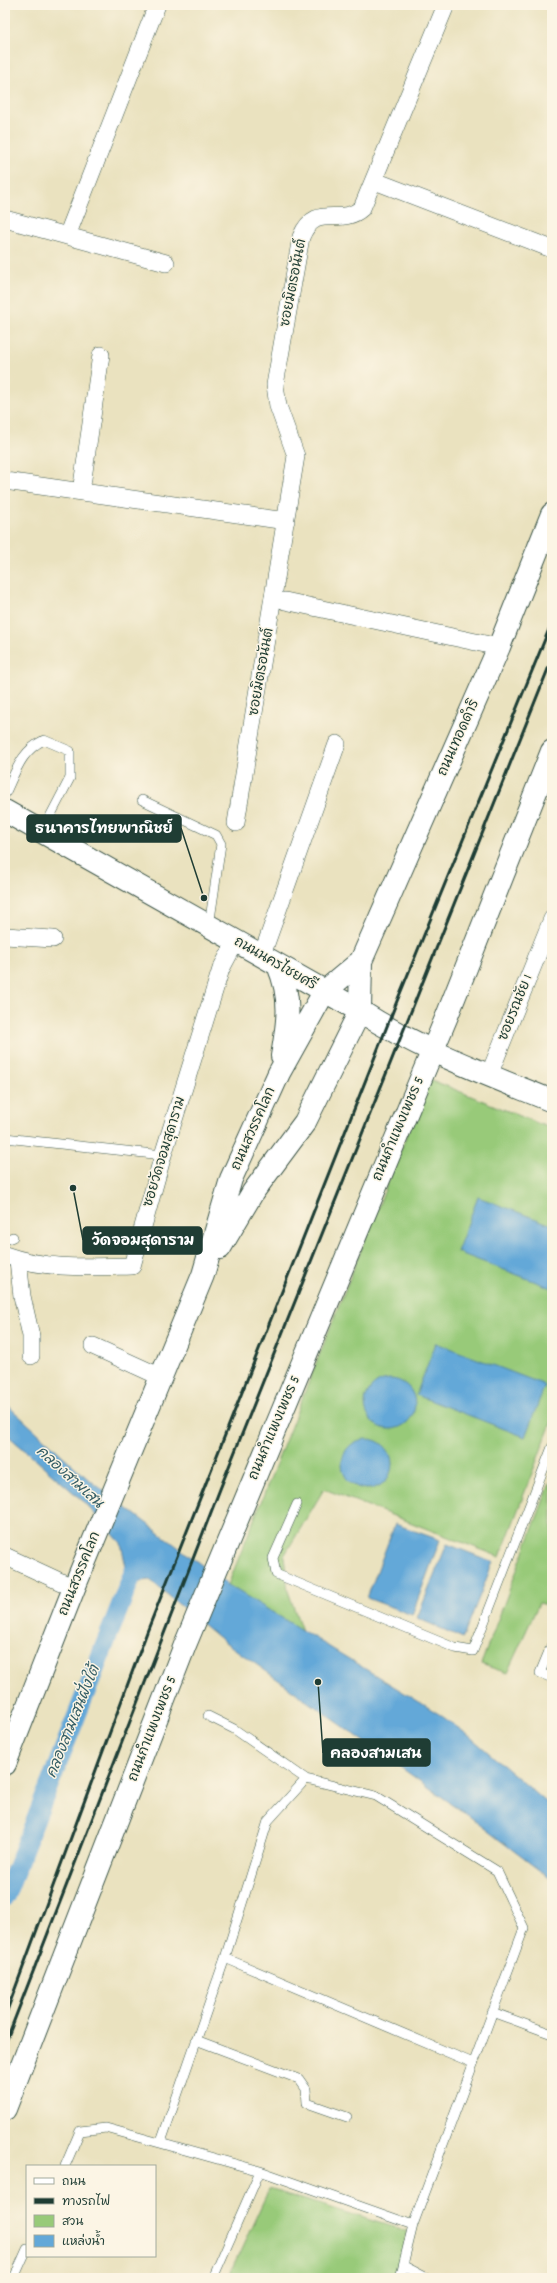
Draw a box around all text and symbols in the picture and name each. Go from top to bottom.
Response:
street label: ซอยมิตรอนันต์ [275,237,312,329]
street label: ซอยมิตรอนันต์ [243,626,280,718]
street label: ถนนเทอดดำริ [433,696,485,780]
callout: ธนาคารไทยพาณิชย์ [27,815,181,842]
text: ธนาคารไทยพาณิชย์ [35,818,173,841]
street label: ถนนนครไชยศรี [230,931,321,996]
street label: ซอยรณชัย 1 [494,972,538,1044]
street label: ถนนกำแพงเพชร 5 [368,1074,430,1184]
street label: ถนนสวรรคโลก [226,1084,281,1174]
street label: ซอยวัดจอมสุดาราม [139,1094,191,1210]
callout: วัดจอมสุดาราม [83,1227,202,1254]
text: วัดจอมสุดาราม [92,1231,194,1253]
street label: ถนนกำแพงเพชร 5 [244,1373,306,1483]
water label: คลองสามเสน [30,1442,108,1515]
street label: ถนนสวรรคโลก [53,1528,106,1619]
water label: คลองสามเสนฝั่งใต้ [37,1658,108,1782]
street label: ถนนกำแพงเพชร 5 [124,1673,182,1785]
callout: คลองสามเสน [323,1739,430,1766]
text: คลองสามเสน [330,1744,422,1766]
legend [26,2165,156,2257]
text: ถนน [62,2174,86,2191]
text: ทางรถไฟ [62,2193,110,2211]
text: สวน [62,2214,83,2231]
text: แหล่งน้ำ [62,2230,105,2251]

